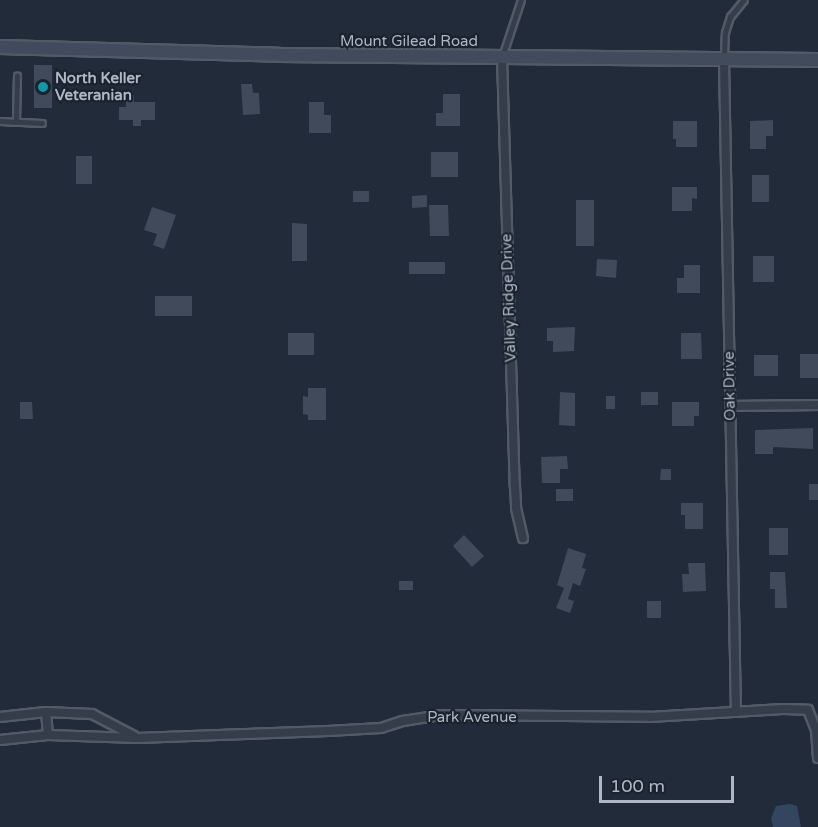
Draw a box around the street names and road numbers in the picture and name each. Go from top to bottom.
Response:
street label: Mount Gilead Road [340,33,478,51]
street label: Valley Ridge Drive [498,233,520,363]
street label: Oak Drive [720,351,740,421]
street label: Park Avenue [427,709,517,727]

